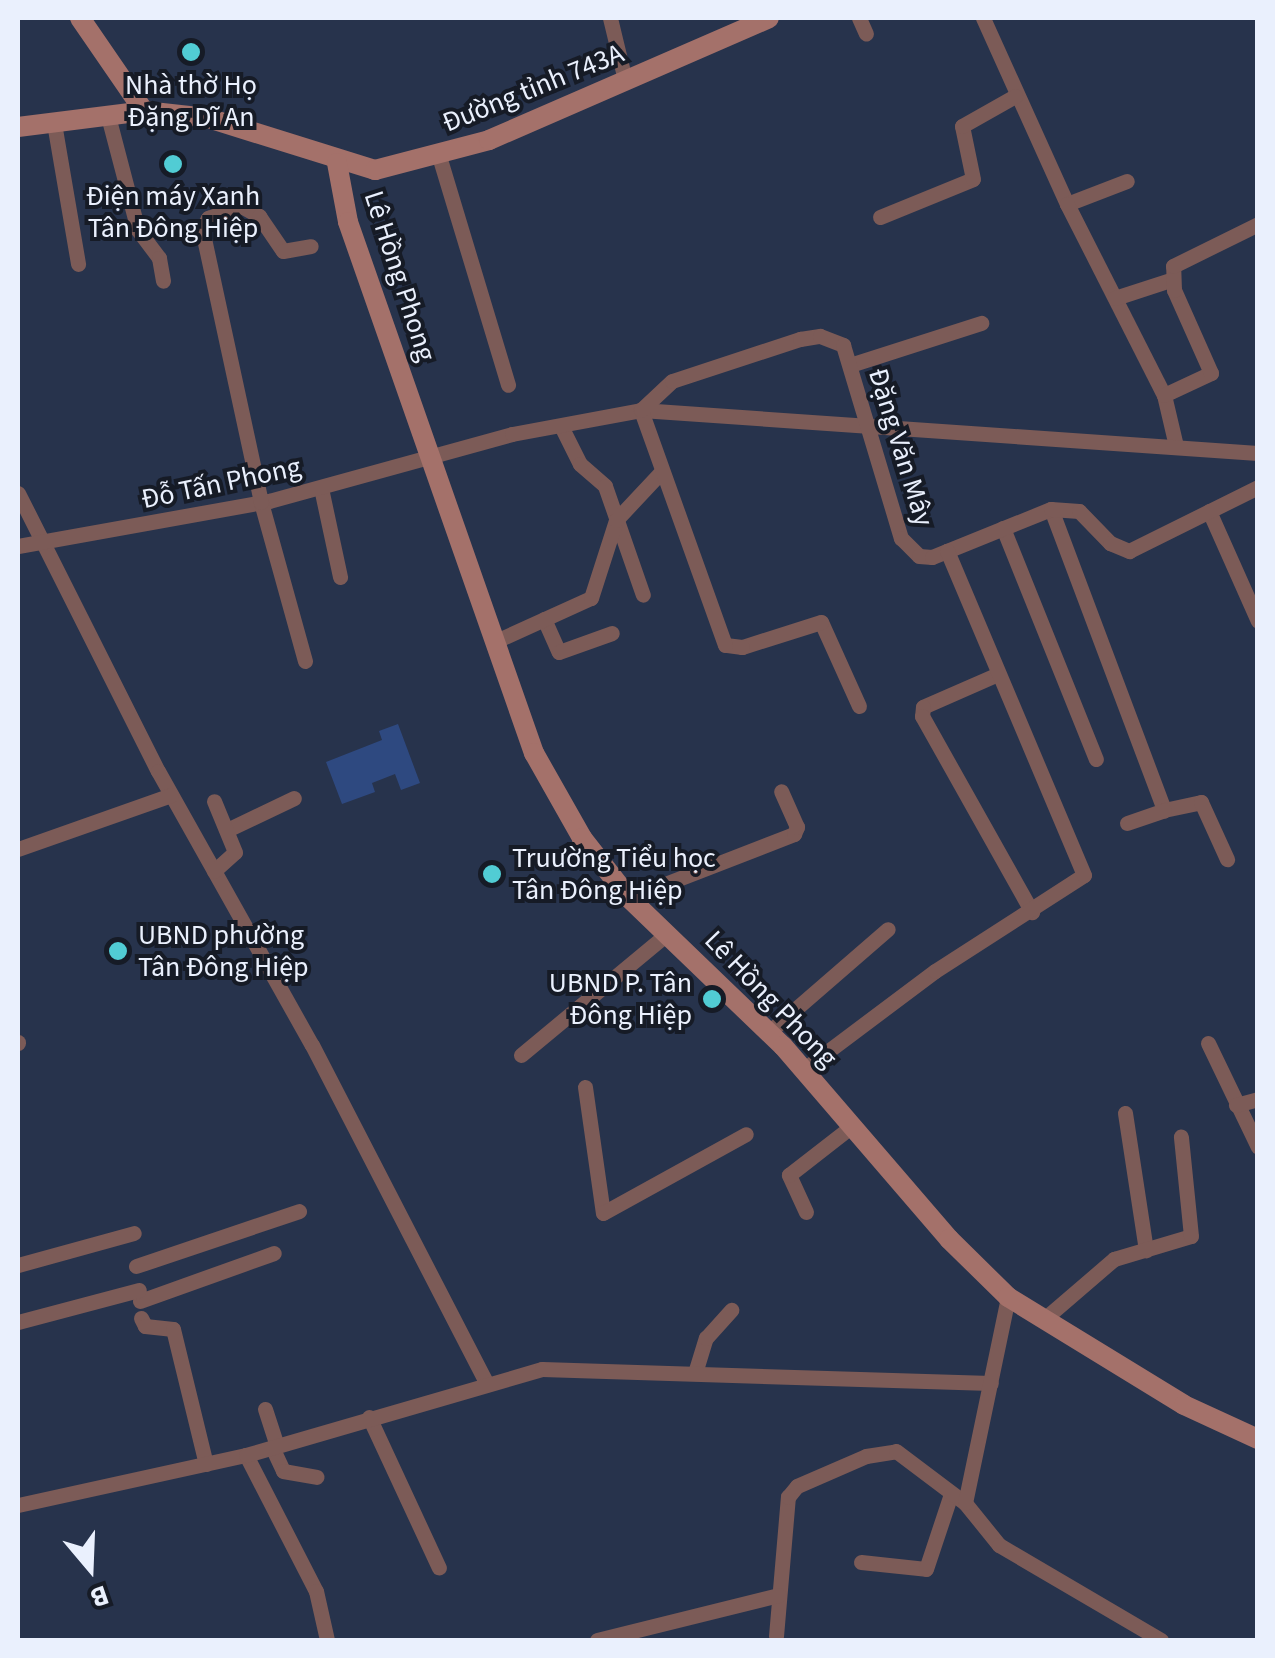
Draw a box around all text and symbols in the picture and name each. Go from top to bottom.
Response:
street label: Đường tỉnh 743A [437,36,629,140]
marker: Nhà thờ Họ Đặng Dĩ An [180,41,202,63]
place label: Nhà thờ Họ Đặng Dĩ An [125,68,257,134]
marker: Điện máy Xanh Tân Đông Hiệp [162,153,184,175]
place label: Điện máy Xanh Tân Đông Hiệp [86,179,260,245]
street label: Lê Hồng Phong [357,187,443,365]
street label: Đặng Văn Mây [861,364,941,530]
street label: Đỗ Tấn Phong [138,450,304,516]
place label: Truường Tiểu học Tân Đông Hiệp [512,841,716,907]
marker: Truường Tiểu học Tân Đông Hiệp [481,863,503,885]
place label: UBND phường Tân Đông Hiệp [138,918,309,984]
street label: Lê Hồng Phong [697,924,845,1074]
marker: UBND phường Tân Đông Hiệp [107,940,129,962]
place label: UBND P. Tân Đông Hiệp [549,966,692,1032]
marker: UBND P. Tân Đông Hiệp [701,988,723,1010]
north arrow [40,1518,140,1618]
text: B [85,1575,114,1618]

